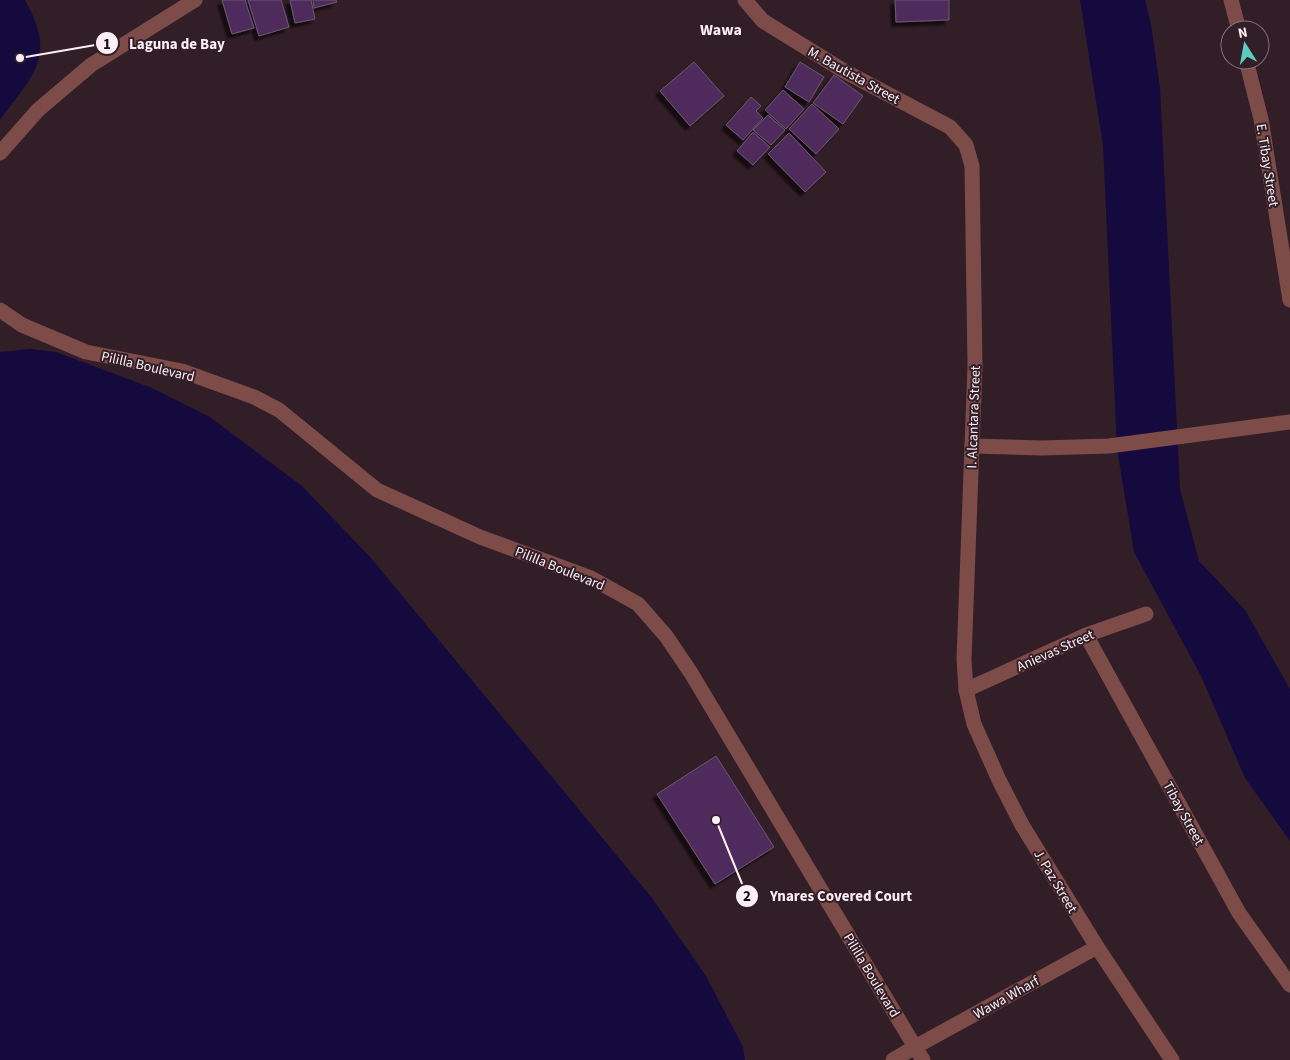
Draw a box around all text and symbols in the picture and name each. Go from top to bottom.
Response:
district label: Wawa [700,19,742,41]
north arrow [1220,20,1270,70]
text: N [1236,23,1249,44]
callout: Laguna de Bay [94,28,235,58]
text: 1 [103,34,111,55]
text: Laguna de Bay [129,34,225,55]
street label: M. Bautista Street [804,42,903,110]
street label: E. Tibay Street [1251,122,1283,208]
street label: Pililla Boulevard [99,347,196,387]
street label: I. Alcantara Street [962,365,986,469]
street label: Pililla Boulevard [512,542,608,596]
street label: Anievas Street [1014,625,1098,677]
street label: Tibay Street [1157,778,1209,849]
street label: J. Paz Street [1028,846,1082,917]
callout: Ynares Covered Court [735,881,922,911]
text: 2 [743,886,751,907]
text: Ynares Covered Court [769,886,912,907]
street label: Pililla Boulevard [838,930,904,1021]
street label: Wawa Wharf [970,971,1044,1024]

